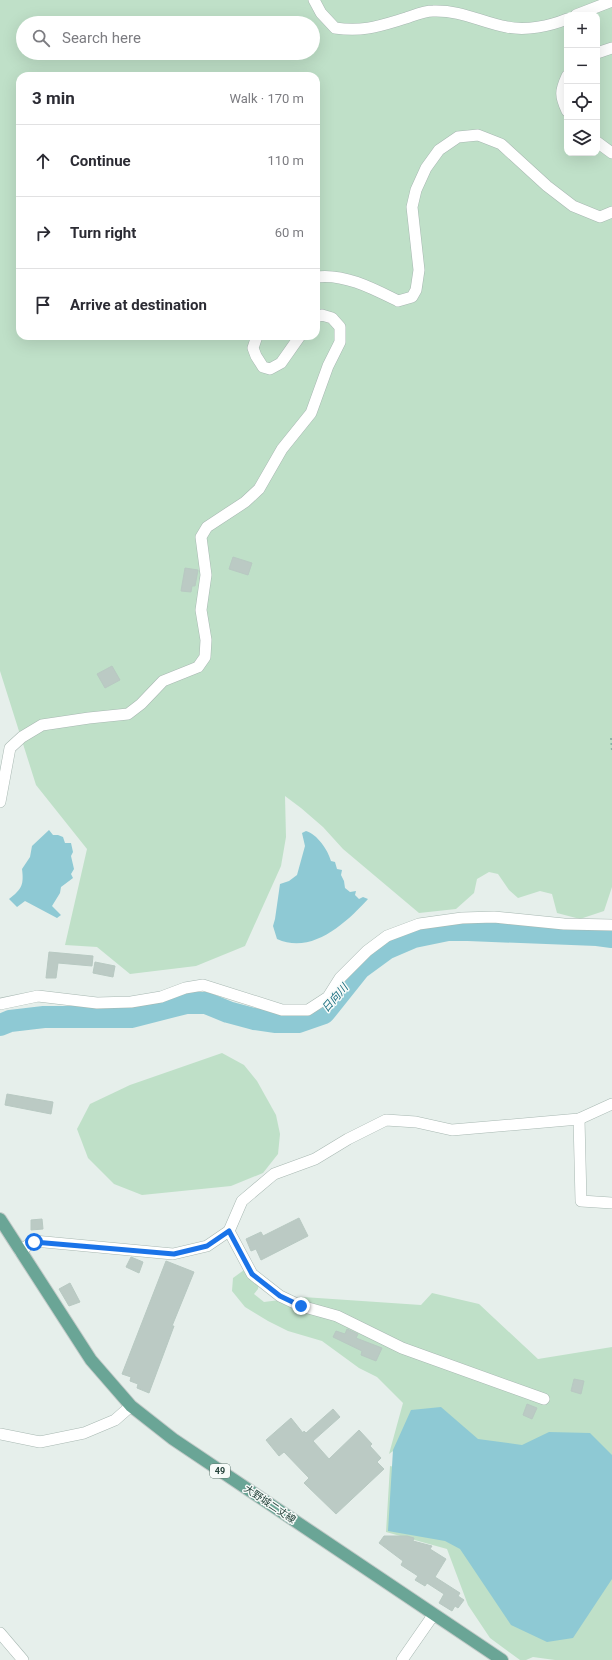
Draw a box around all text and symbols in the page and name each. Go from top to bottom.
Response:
map controls [564,12,600,156]
button: + [564,12,600,48]
search box [16,16,320,60]
icon: search [30,27,52,49]
text: Search here [62,29,141,47]
button: − [564,48,600,84]
button: locate [564,84,600,120]
text: 3 min [32,88,75,108]
text: Walk · 170 m [229,91,304,106]
button: layers [564,120,600,156]
icon: ahead [32,150,54,172]
text: Continue [70,152,131,170]
text: 110 m [267,153,304,168]
icon: right [32,222,54,244]
text: Turn right [70,224,136,242]
text: 60 m [275,225,304,240]
icon: arrive [32,294,54,316]
text: Arrive at destination [70,296,207,314]
water label: 日向川 [319,981,351,1015]
route start [25,1233,43,1251]
route end [292,1297,310,1315]
road number: 49 [210,1464,230,1478]
street label: 大野城二丈線 [242,1483,298,1525]

